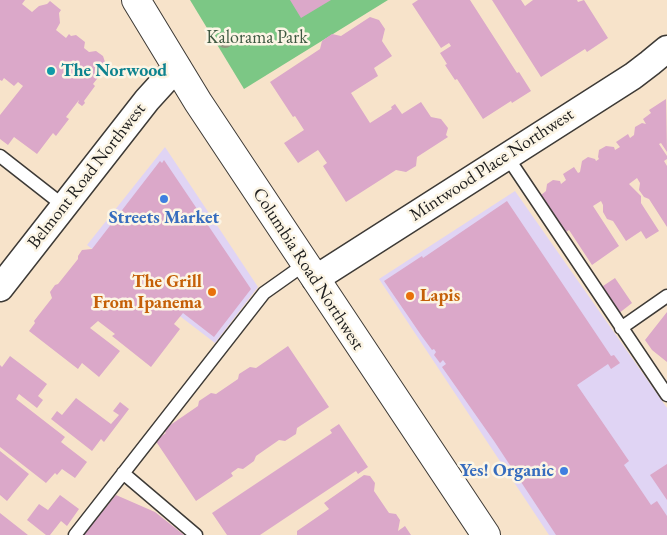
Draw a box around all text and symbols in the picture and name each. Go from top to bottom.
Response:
park label: Kalorama Park [206,27,308,49]
place label: The Norwood [61,60,167,82]
marker: The Norwood [45,65,57,77]
street label: Belmont Road Northwest [23,99,151,253]
street label: Mintwood Place Northwest [406,104,578,226]
street label: Columbia Road Northwest [247,184,369,354]
marker: Streets Market [158,193,170,205]
place label: Streets Market [109,207,219,229]
place label: The Grill From Ipanema [93,271,202,314]
place label: Lapis [420,285,460,307]
marker: The Grill From Ipanema [206,286,218,298]
marker: Lapis [404,290,416,302]
place label: Yes! Organic [460,460,554,482]
marker: Yes! Organic [558,465,570,477]

